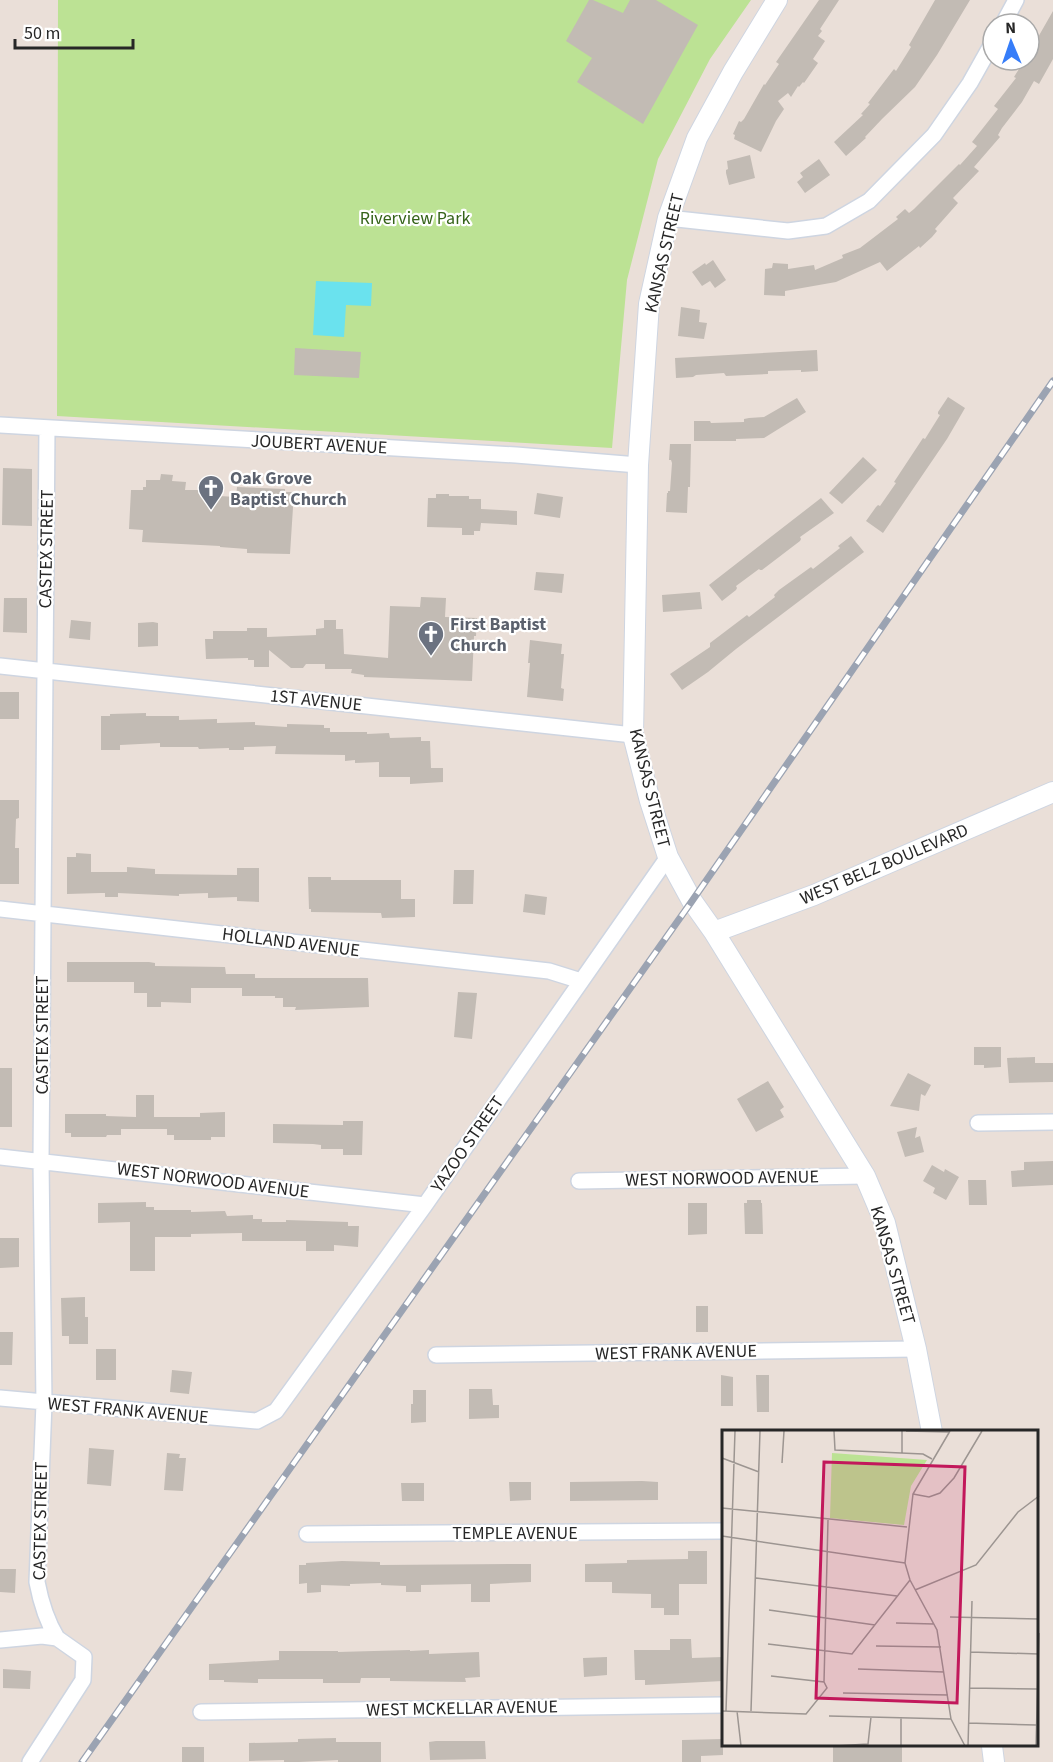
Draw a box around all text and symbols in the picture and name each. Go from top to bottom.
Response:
scale bar [15,12,134,50]
north arrow [981,12,1041,72]
text: N [1005,17,1016,39]
text: 50 m [24,21,60,46]
street label: KANSAS STREET [639,191,690,315]
park label: Riverview Park [360,206,470,231]
street label: JOUBERT AVENUE [250,428,388,461]
place label: Oak Grove Baptist Church [230,466,347,512]
church icon: Oak Grove Baptist Church [196,473,226,511]
street label: CASTEX STREET [33,489,60,609]
place label: First Baptist Church [450,612,546,658]
church icon: First Baptist Church [416,619,446,657]
street label: 1ST AVENUE [269,683,363,718]
street label: KANSAS STREET [623,726,676,851]
street label: WEST BELZ BOULEVARD [796,818,972,911]
street label: HOLLAND AVENUE [221,922,361,963]
street label: CASTEX STREET [30,975,55,1095]
street label: YAZOO STREET [424,1091,510,1198]
street label: WEST NORWOOD AVENUE [115,1156,311,1205]
street label: WEST NORWOOD AVENUE [625,1164,819,1193]
street label: KANSAS STREET [864,1203,921,1328]
street label: WEST FRANK AVENUE [595,1339,757,1366]
street label: WEST FRANK AVENUE [46,1391,210,1430]
inset map [722,1430,1038,1747]
street label: CASTEX STREET [27,1461,54,1581]
street label: TEMPLE AVENUE [452,1521,578,1546]
street label: WEST MCKELLAR AVENUE [366,1694,558,1723]

